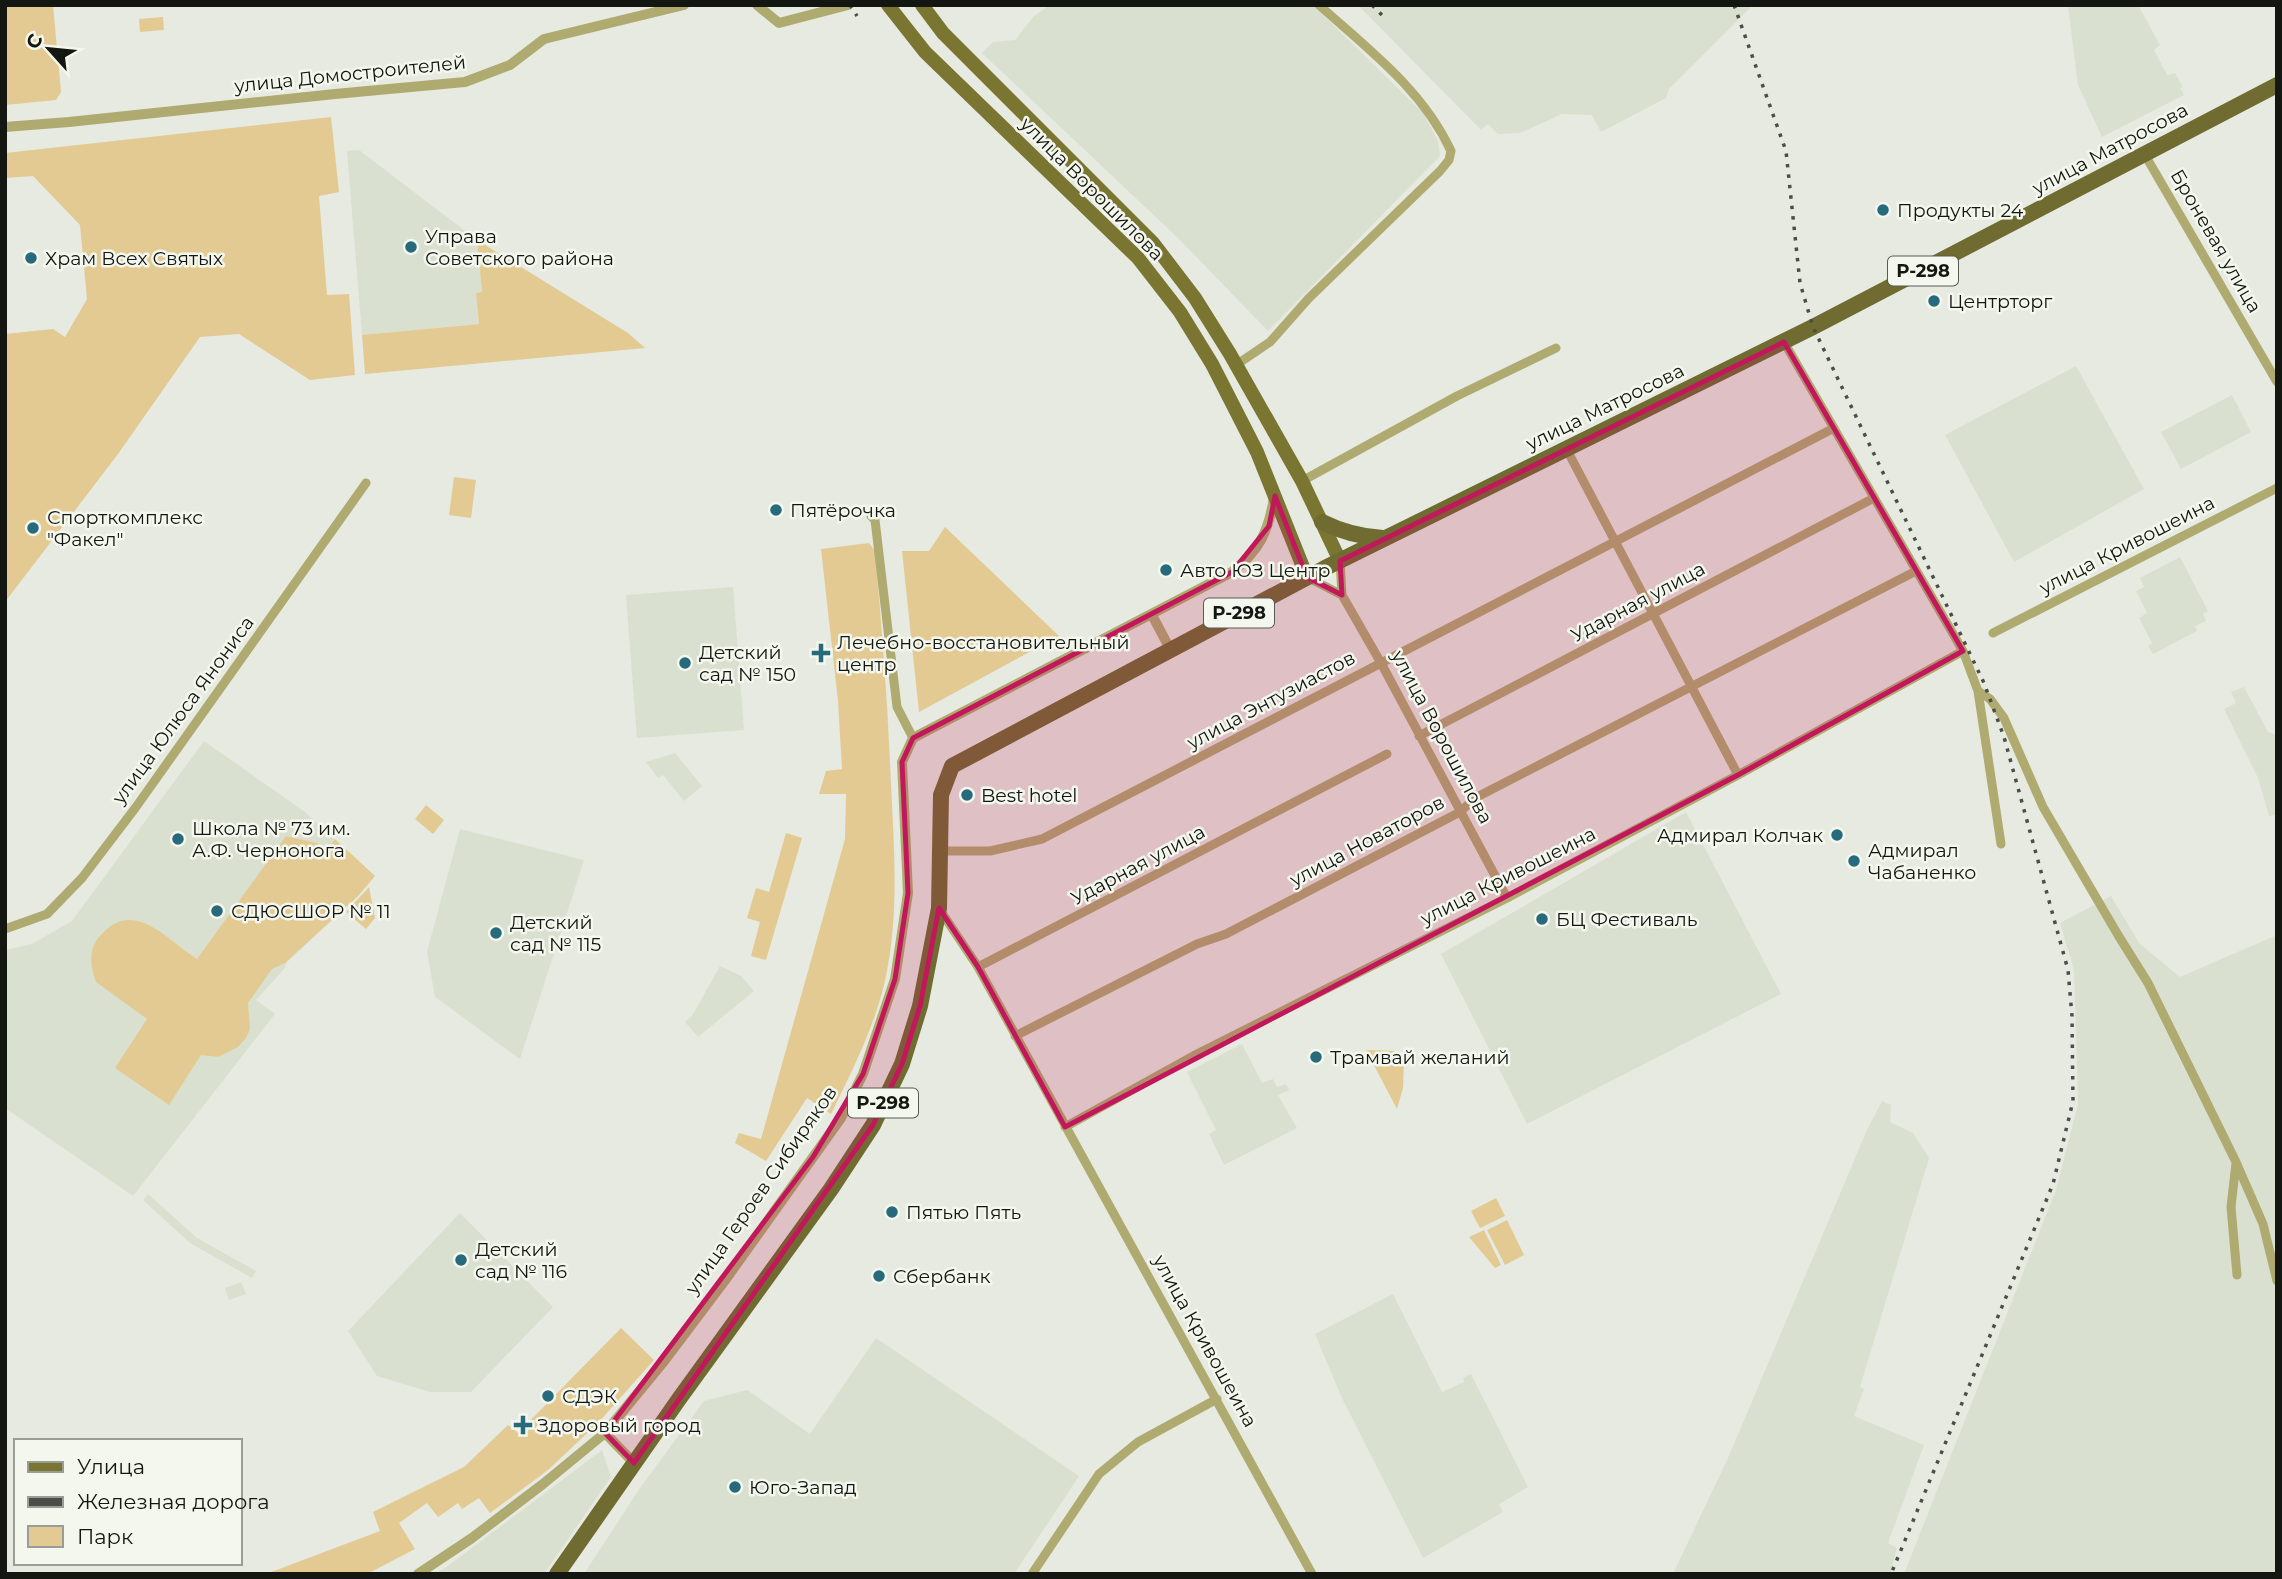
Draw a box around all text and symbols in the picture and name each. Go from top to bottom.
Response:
north arrow [14,14,84,84]
text: С [21,30,48,53]
street label: улица Домостроителей [232,50,467,98]
street label: улица Матросова [2027,98,2192,200]
street label: улица Ворошилова [1015,112,1168,265]
street label: Броневая улица [2166,165,2266,317]
place label: Продукты 24 [1897,199,2024,222]
marker: Продукты 24 [1875,202,1891,218]
place label: Управа Советского района [425,225,614,270]
marker: Управа Советского района [403,239,419,255]
place label: Храм Всех Святых [45,247,223,270]
marker: Храм Всех Святых [23,250,39,266]
road number: Р-298 [1888,256,1958,286]
place label: Центрторг [1948,290,2052,313]
marker: Центрторг [1926,293,1942,309]
street label: улица Матросова [1521,359,1688,456]
street label: улица Кривошеина [2035,491,2218,600]
place label: Пятёрочка [790,499,896,522]
marker: Пятёрочка [768,502,784,518]
place label: Спорткомплекс "Факел" [47,506,203,551]
marker: Спорткомплекс "Факел" [25,520,41,536]
street label: Ударная улица [1567,557,1709,647]
place label: Авто ЮЗ Центр [1180,559,1330,582]
marker: Авто ЮЗ Центр [1158,562,1174,578]
road number: Р-298 [1204,598,1274,628]
street label: улица Юлюса Янониса [107,612,259,809]
place label: Лечебно-восстановительный центр [837,631,1130,676]
place label: Детский сад № 150 [699,641,796,686]
marker: Лечебно-восстановительный центр [811,643,831,663]
street label: улица Ворошилова [1386,645,1497,828]
street label: улица Энтузиастов [1182,646,1359,755]
marker: Детский сад № 150 [677,655,693,671]
place label: Best hotel [981,784,1077,807]
marker: Best hotel [959,787,975,803]
street label: улица Новаторов [1285,790,1448,892]
place label: Школа № 73 им. А.Ф. Чернонога [192,817,350,862]
street label: Ударная улица [1067,820,1209,910]
street label: улица Кривошеина [1416,822,1599,931]
place label: Адмирал Колчак [1657,824,1823,847]
marker: Адмирал Колчак [1829,827,1845,843]
marker: Школа № 73 им. А.Ф. Чернонога [170,831,186,847]
place label: Адмирал Чабаненко [1868,839,1976,884]
marker: Адмирал Чабаненко [1846,853,1862,869]
place label: СДЮСШОР № 11 [231,900,391,923]
marker: СДЮСШОР № 11 [209,903,225,919]
place label: БЦ Фестиваль [1556,908,1698,931]
place label: Детский сад № 115 [510,911,602,956]
marker: БЦ Фестиваль [1534,911,1550,927]
marker: Детский сад № 115 [488,925,504,941]
place label: Трамвай желаний [1330,1046,1510,1069]
marker: Трамвай желаний [1308,1049,1324,1065]
street label: улица Героев Сибиряков [680,1081,842,1299]
road number: Р-298 [848,1088,918,1118]
place label: Пятью Пять [906,1201,1021,1224]
marker: Пятью Пять [884,1204,900,1220]
place label: Детский сад № 116 [475,1238,567,1283]
street label: улица Кривошеина [1148,1250,1262,1431]
marker: Детский сад № 116 [453,1252,469,1268]
place label: Сбербанк [893,1265,991,1288]
marker: Сбербанк [871,1268,887,1284]
place label: СДЭК [562,1385,617,1408]
marker: СДЭК [540,1388,556,1404]
place label: Здоровый город [537,1414,701,1437]
marker: Здоровый город [515,1417,531,1433]
legend [14,1439,242,1565]
text: Улица [77,1454,145,1479]
place label: Юго-Запад [749,1476,857,1499]
marker: Юго-Запад [727,1479,743,1495]
text: Железная дорога [77,1489,269,1514]
text: Парк [77,1524,133,1549]

